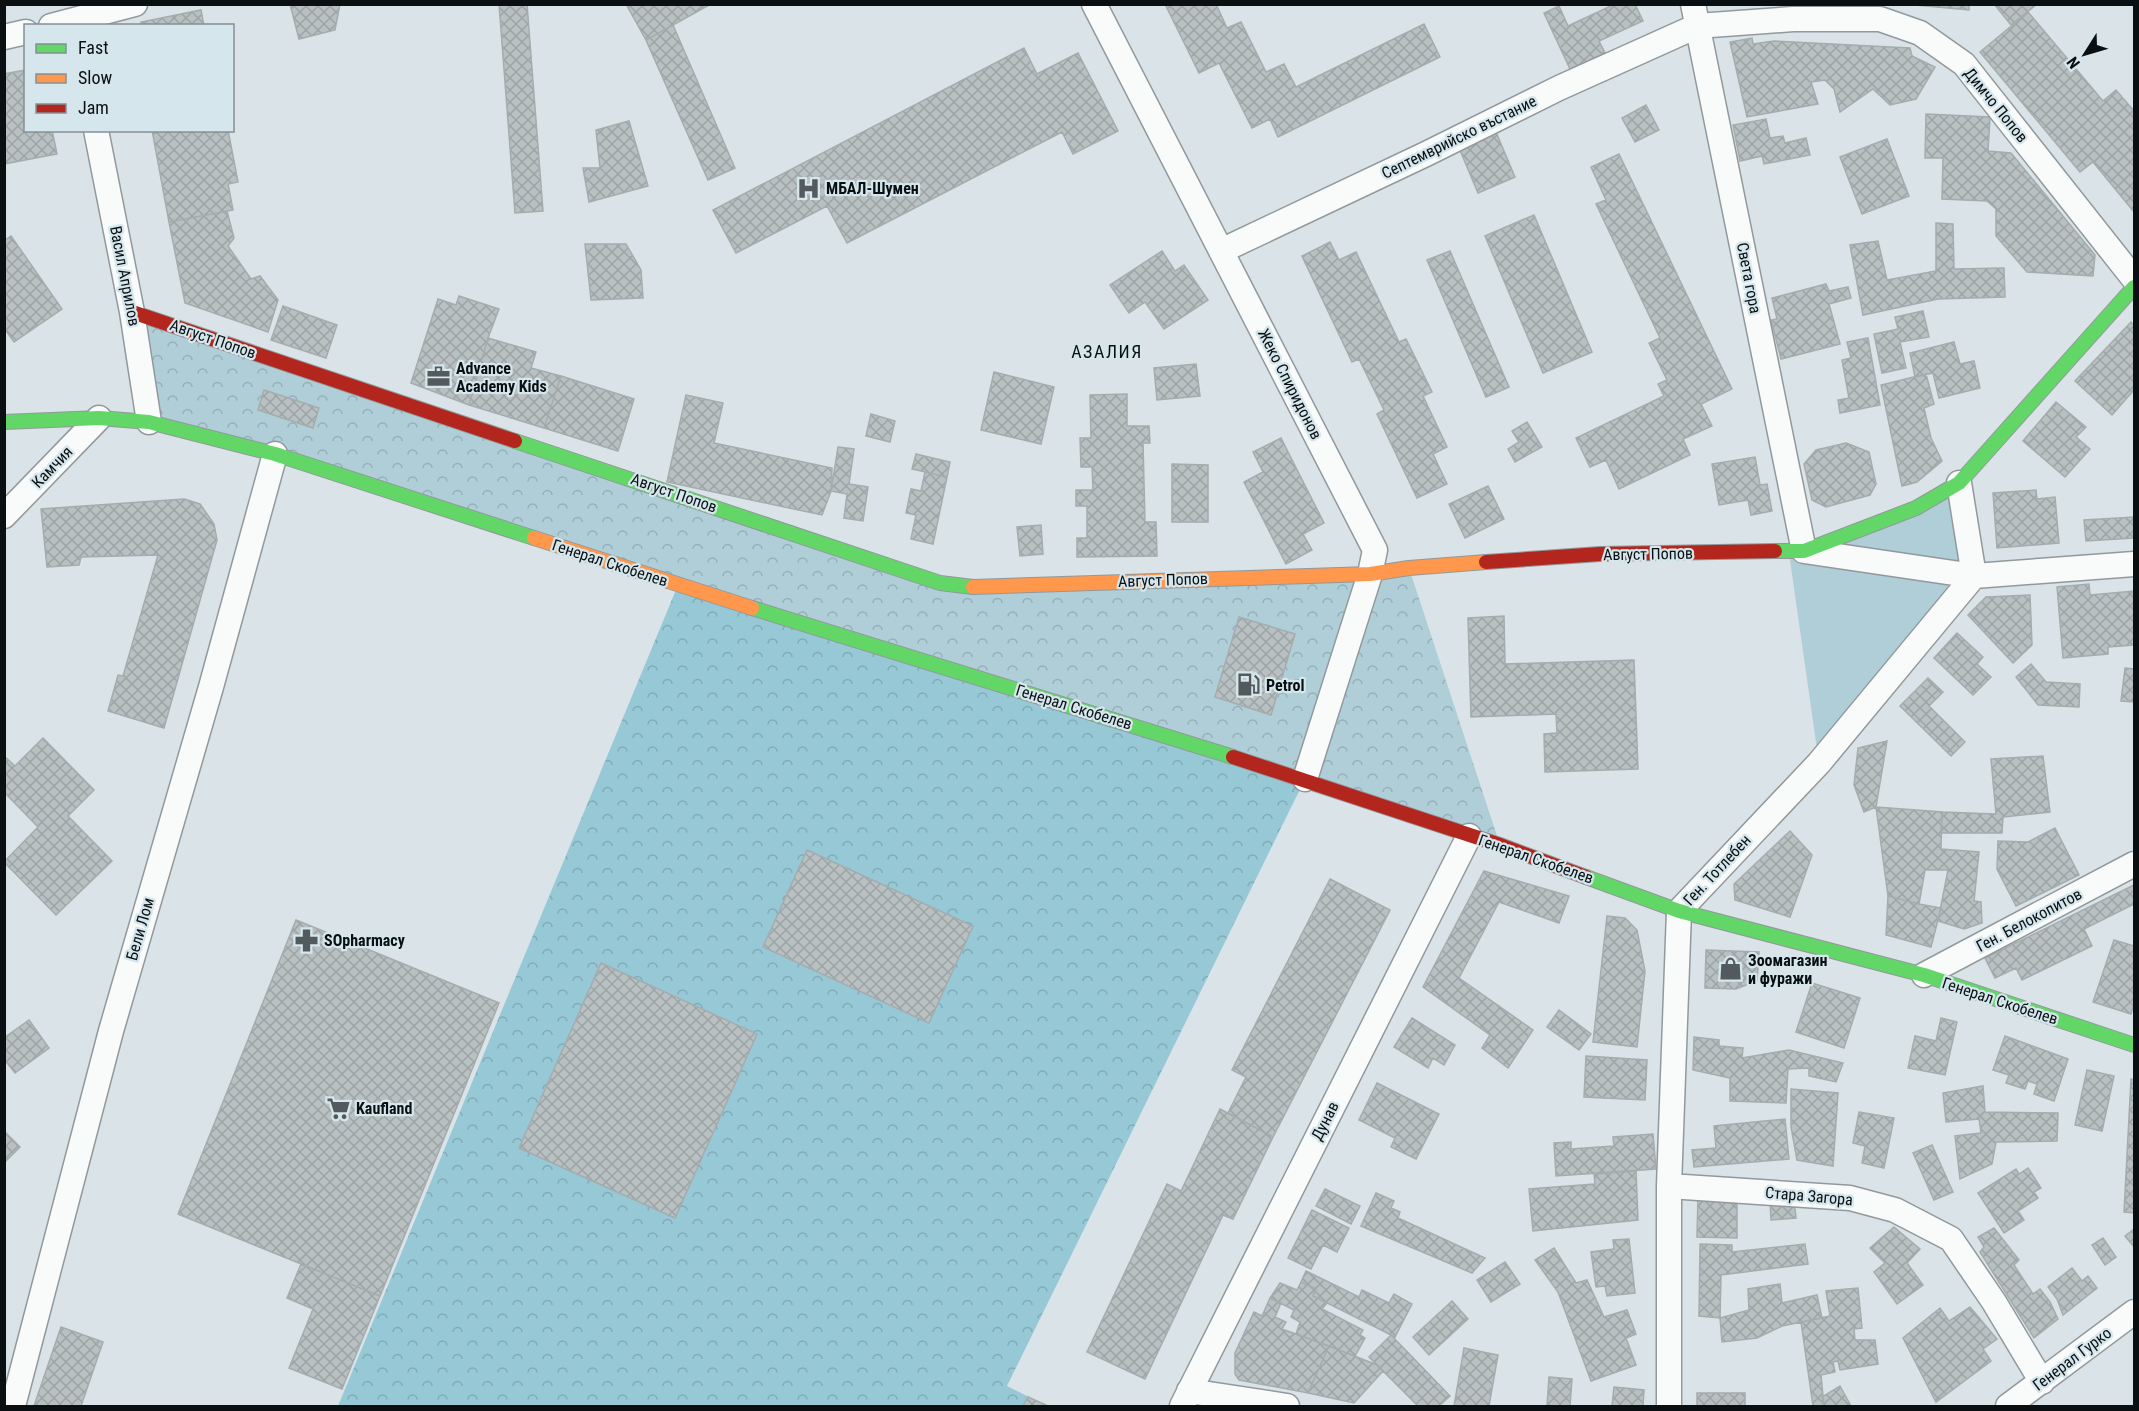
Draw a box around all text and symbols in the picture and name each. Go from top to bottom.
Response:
legend [24,24,234,132]
north arrow [2055,24,2115,84]
text: Fast [78,37,109,58]
text: N [2063,53,2084,72]
street label: Димчо Попов [1960,64,2032,146]
text: Slow [78,67,113,88]
street label: Септемврийско въстание [1379,91,1539,183]
text: Jam [78,97,109,118]
hospital icon: МБАЛ-Шумен [795,175,821,201]
place label: МБАЛ-Шумен [826,179,919,198]
street label: Васил Априлов [106,224,144,328]
street label: Света гора [1733,241,1765,315]
street label: Август Попов [167,315,259,363]
street label: Жеко Спиридонов [1254,326,1326,442]
district label: АЗАЛИЯ [1071,341,1143,362]
place label: Advance Academy Kids [456,359,547,396]
office icon: Advance Academy Kids [425,364,451,390]
street label: Камчия [28,442,76,492]
street label: Август Попов [628,469,720,517]
street label: Генерал Скобелев [550,535,670,591]
street label: Август Попов [1603,544,1693,564]
street label: Август Попов [1118,569,1208,591]
fuel station icon: Petrol [1235,672,1261,698]
place label: Petrol [1266,676,1305,695]
street label: Генерал Скобелев [1014,680,1134,734]
street label: Генерал Скобелев [1476,830,1596,888]
street label: Ген. Тотлебен [1679,831,1755,909]
street label: Ген. Белокопитов [1973,884,2085,956]
street label: Бели Лом [122,895,158,963]
pharmacy icon: SOpharmacy [293,927,319,953]
place label: SOpharmacy [324,931,405,950]
place label: Зоомагазин и фуражи [1748,951,1827,988]
shop icon: Зоомагазин и фуражи [1717,956,1743,982]
street label: Генерал Скобелев [1940,973,2060,1029]
supermarket icon: Kaufland [325,1095,351,1121]
street label: Дунав [1307,1098,1343,1144]
place label: Kaufland [356,1099,412,1118]
street label: Стара Загора [1764,1183,1854,1209]
street label: Генерал Гурко [2029,1323,2115,1395]

